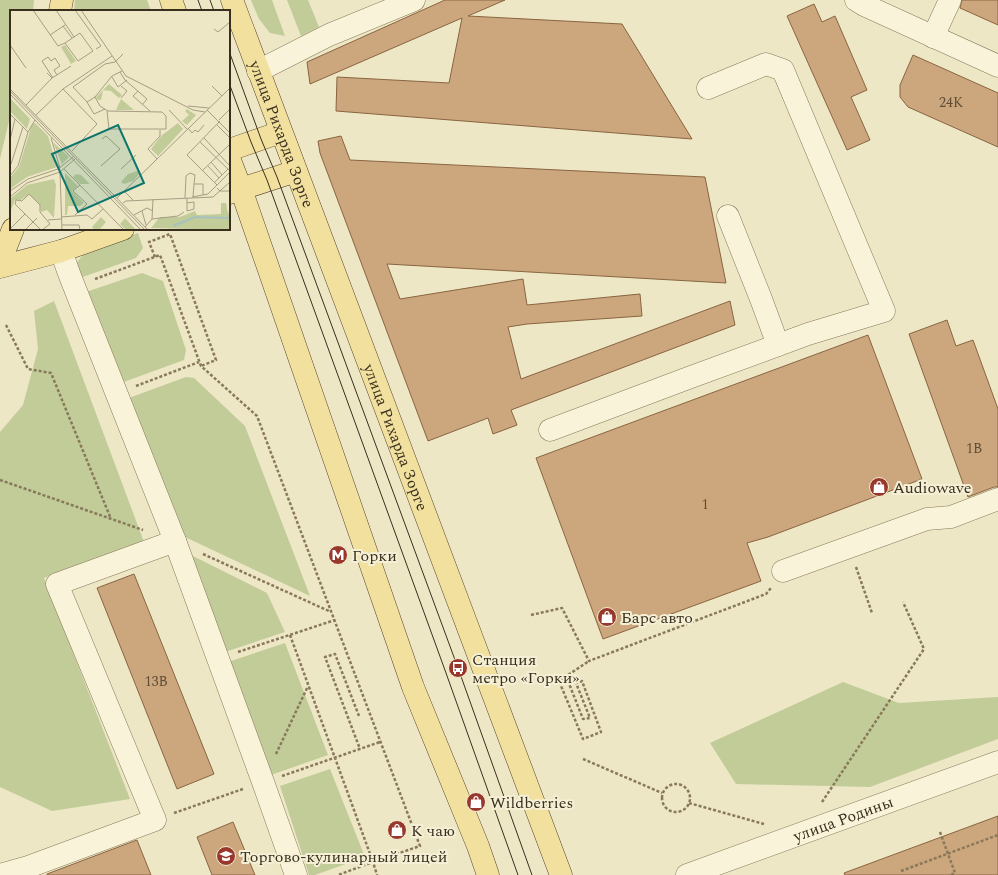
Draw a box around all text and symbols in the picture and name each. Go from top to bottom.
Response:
inset map [10,10,230,230]
street label: улица Рихарда Зорге [242,56,320,211]
house number: 24К [939,92,963,113]
street label: улица Рихарда Зорге [356,359,434,515]
house number: 1В [966,438,982,459]
shop icon: Audiowave [868,476,890,498]
place label: Audiowave [893,476,972,500]
house number: 1 [702,494,709,515]
metro station icon: Горки [327,544,349,566]
place label: Горки [352,544,397,568]
shop icon: Барс авто [596,606,618,628]
place label: Барс авто [621,606,693,630]
place label: Станция метро «Горки» [472,648,579,690]
bus stop icon: Станция метро «Горки» [447,657,469,679]
house number: 13В [144,671,168,692]
street label: улица Родины [789,790,897,849]
shop icon: Wildberries [465,791,487,813]
place label: Wildberries [490,791,573,815]
shop icon: К чаю [386,819,408,841]
place label: К чаю [411,819,455,843]
school or university icon: Торгово-кулинарный лицей [215,845,237,867]
place label: Торгово-кулинарный лицей [240,845,447,869]

